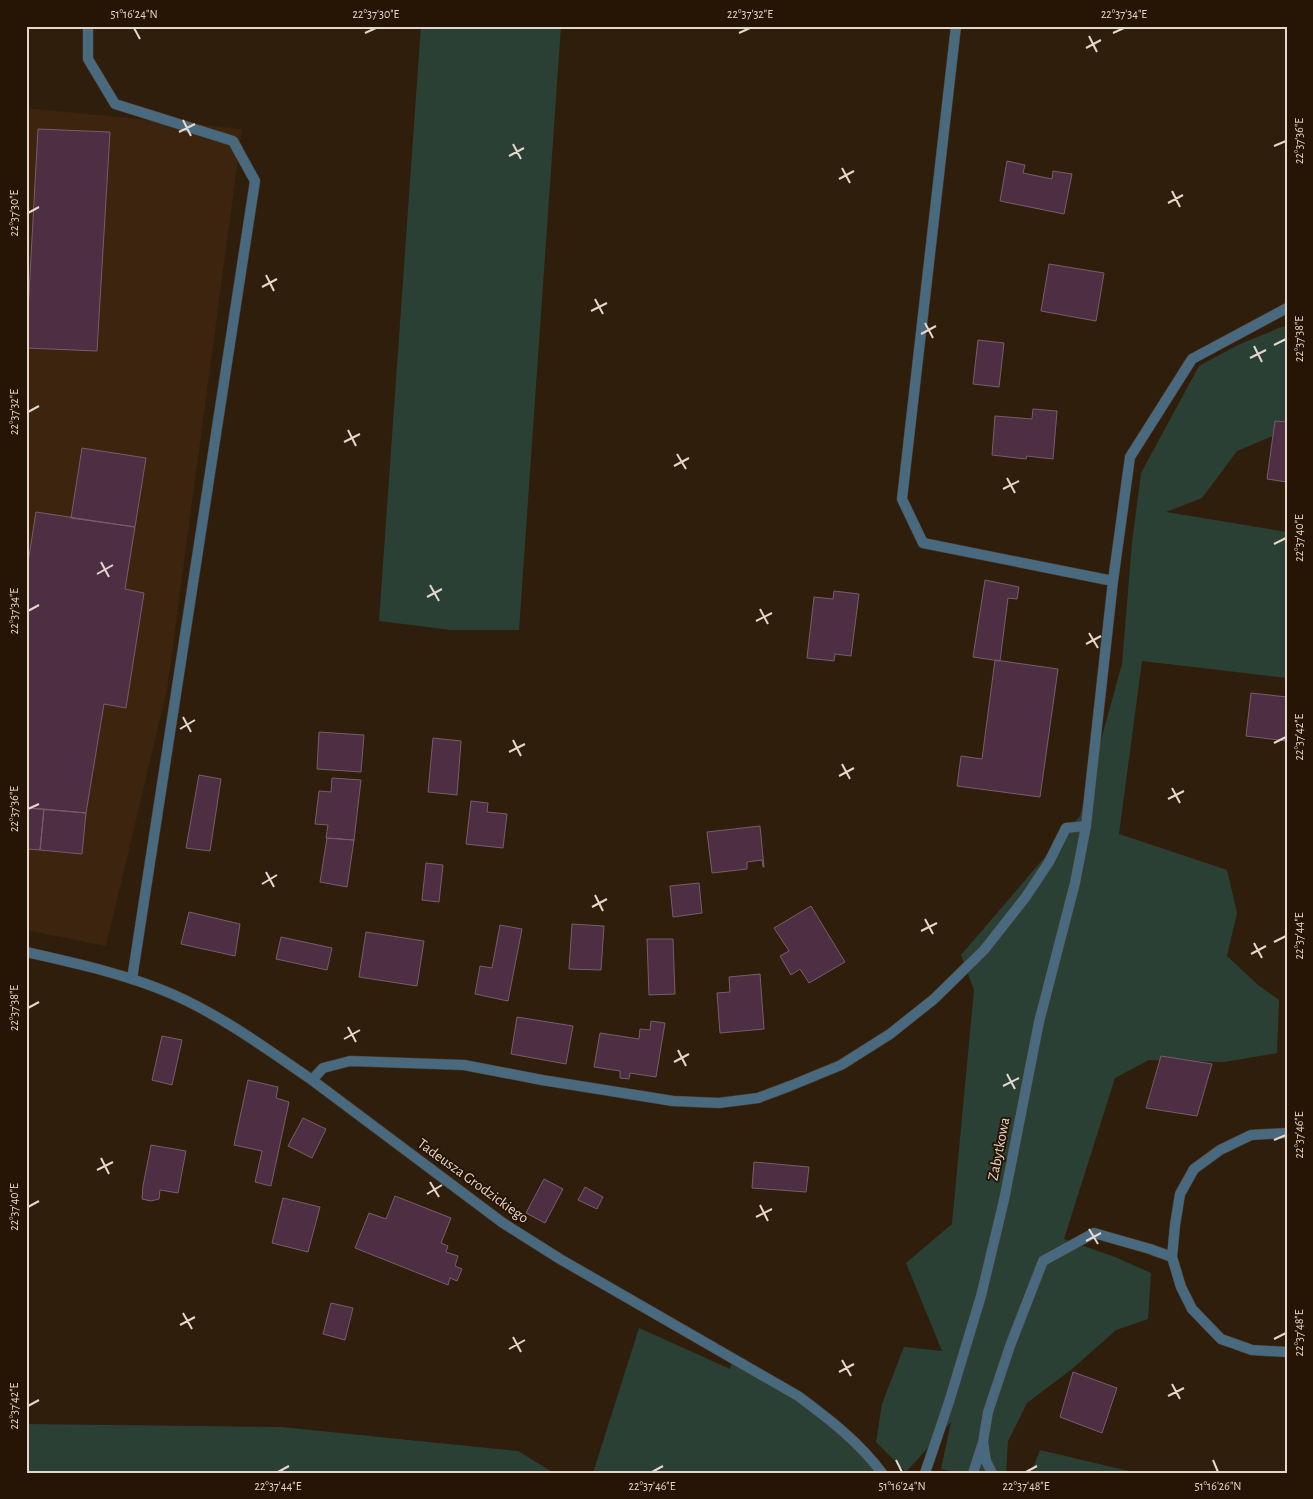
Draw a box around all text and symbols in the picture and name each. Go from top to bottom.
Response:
text: 51°16'24"N [110,8,158,20]
text: 22°37'30"E [353,8,400,20]
text: 22°37'32"E [727,8,773,20]
text: 22°37'34"E [1101,8,1147,20]
text: 22°37'36"E [1293,118,1305,164]
text: 22°37'30"E [8,189,20,236]
text: 22°37'38"E [1293,316,1305,362]
text: 22°37'32"E [8,389,20,435]
text: 22°37'40"E [1293,514,1305,562]
text: 22°37'34"E [8,588,20,634]
text: 22°37'42"E [1293,713,1305,760]
text: 22°37'36"E [8,786,20,832]
text: 22°37'44"E [1293,912,1305,960]
text: 22°37'38"E [8,985,20,1031]
text: 22°37'46"E [1293,1111,1305,1158]
street label: Zabytkowa [986,1116,1012,1182]
street label: Tadeusza Grodzickiego [415,1136,531,1226]
text: 22°37'40"E [8,1183,20,1231]
text: 22°37'48"E [1293,1309,1305,1356]
text: 22°37'42"E [8,1382,20,1429]
text: 22°37'44"E [254,1480,302,1492]
text: 22°37'46"E [629,1480,676,1492]
text: 51°16'24"N [878,1480,926,1492]
text: 22°37'48"E [1003,1480,1050,1492]
text: 51°16'26"N [1194,1480,1242,1492]

